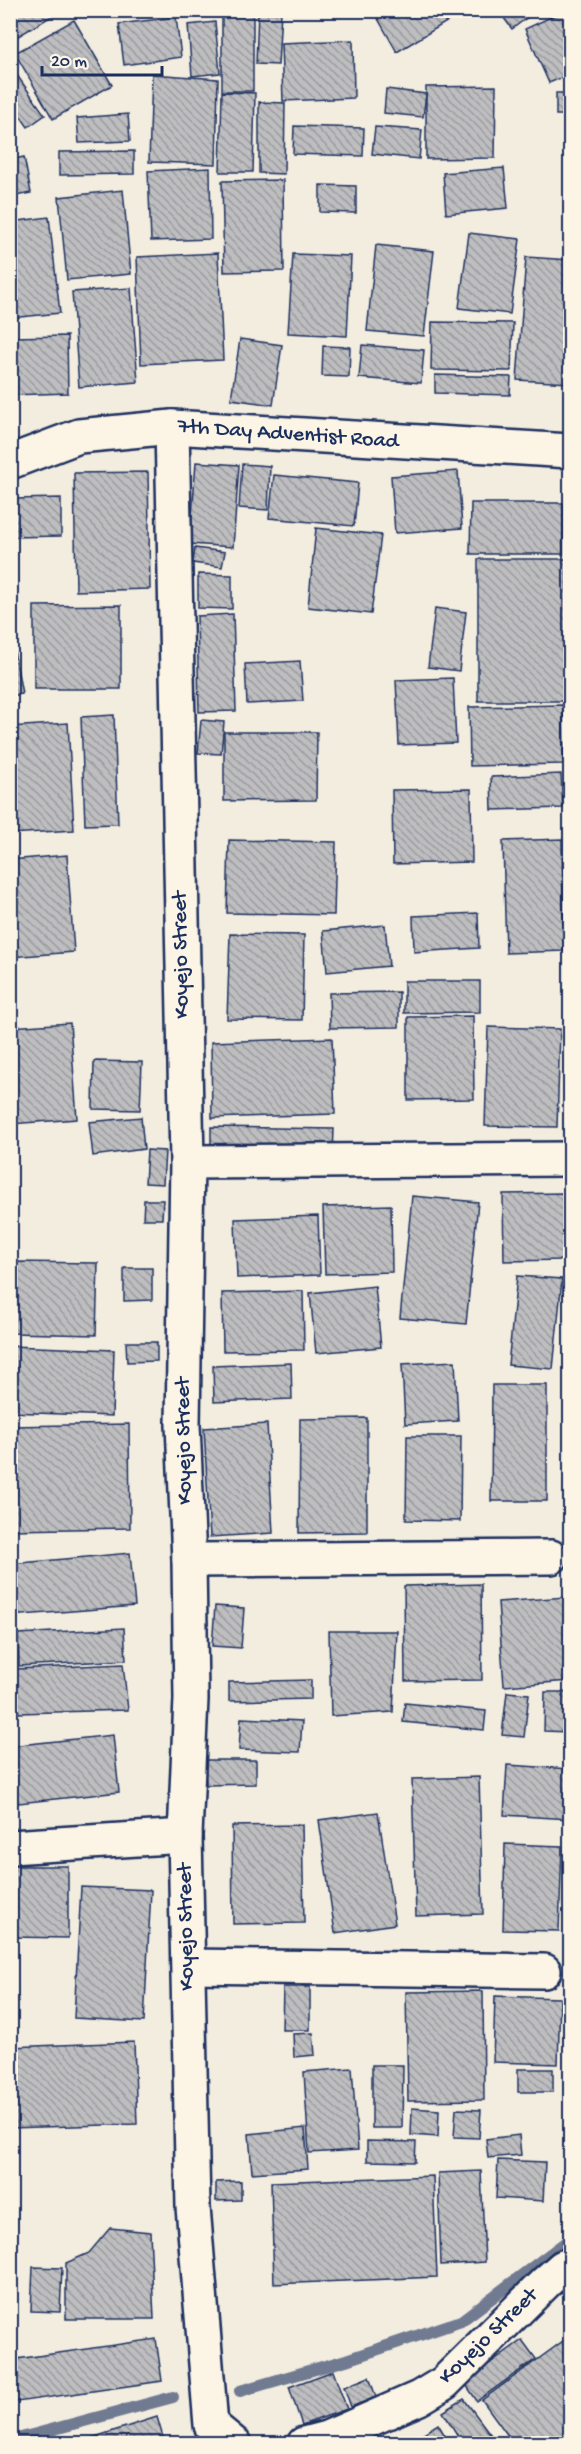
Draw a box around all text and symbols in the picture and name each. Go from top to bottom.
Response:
scale bar [42,39,162,77]
text: 20 m [51,52,87,73]
street label: 7th Day Adventist Road [176,414,401,456]
street label: Koyejo Street [168,889,196,1019]
street label: Koyejo Street [171,1375,199,1505]
street label: Koyejo Street [173,1861,201,1991]
street label: Koyejo Street [434,2282,545,2391]

